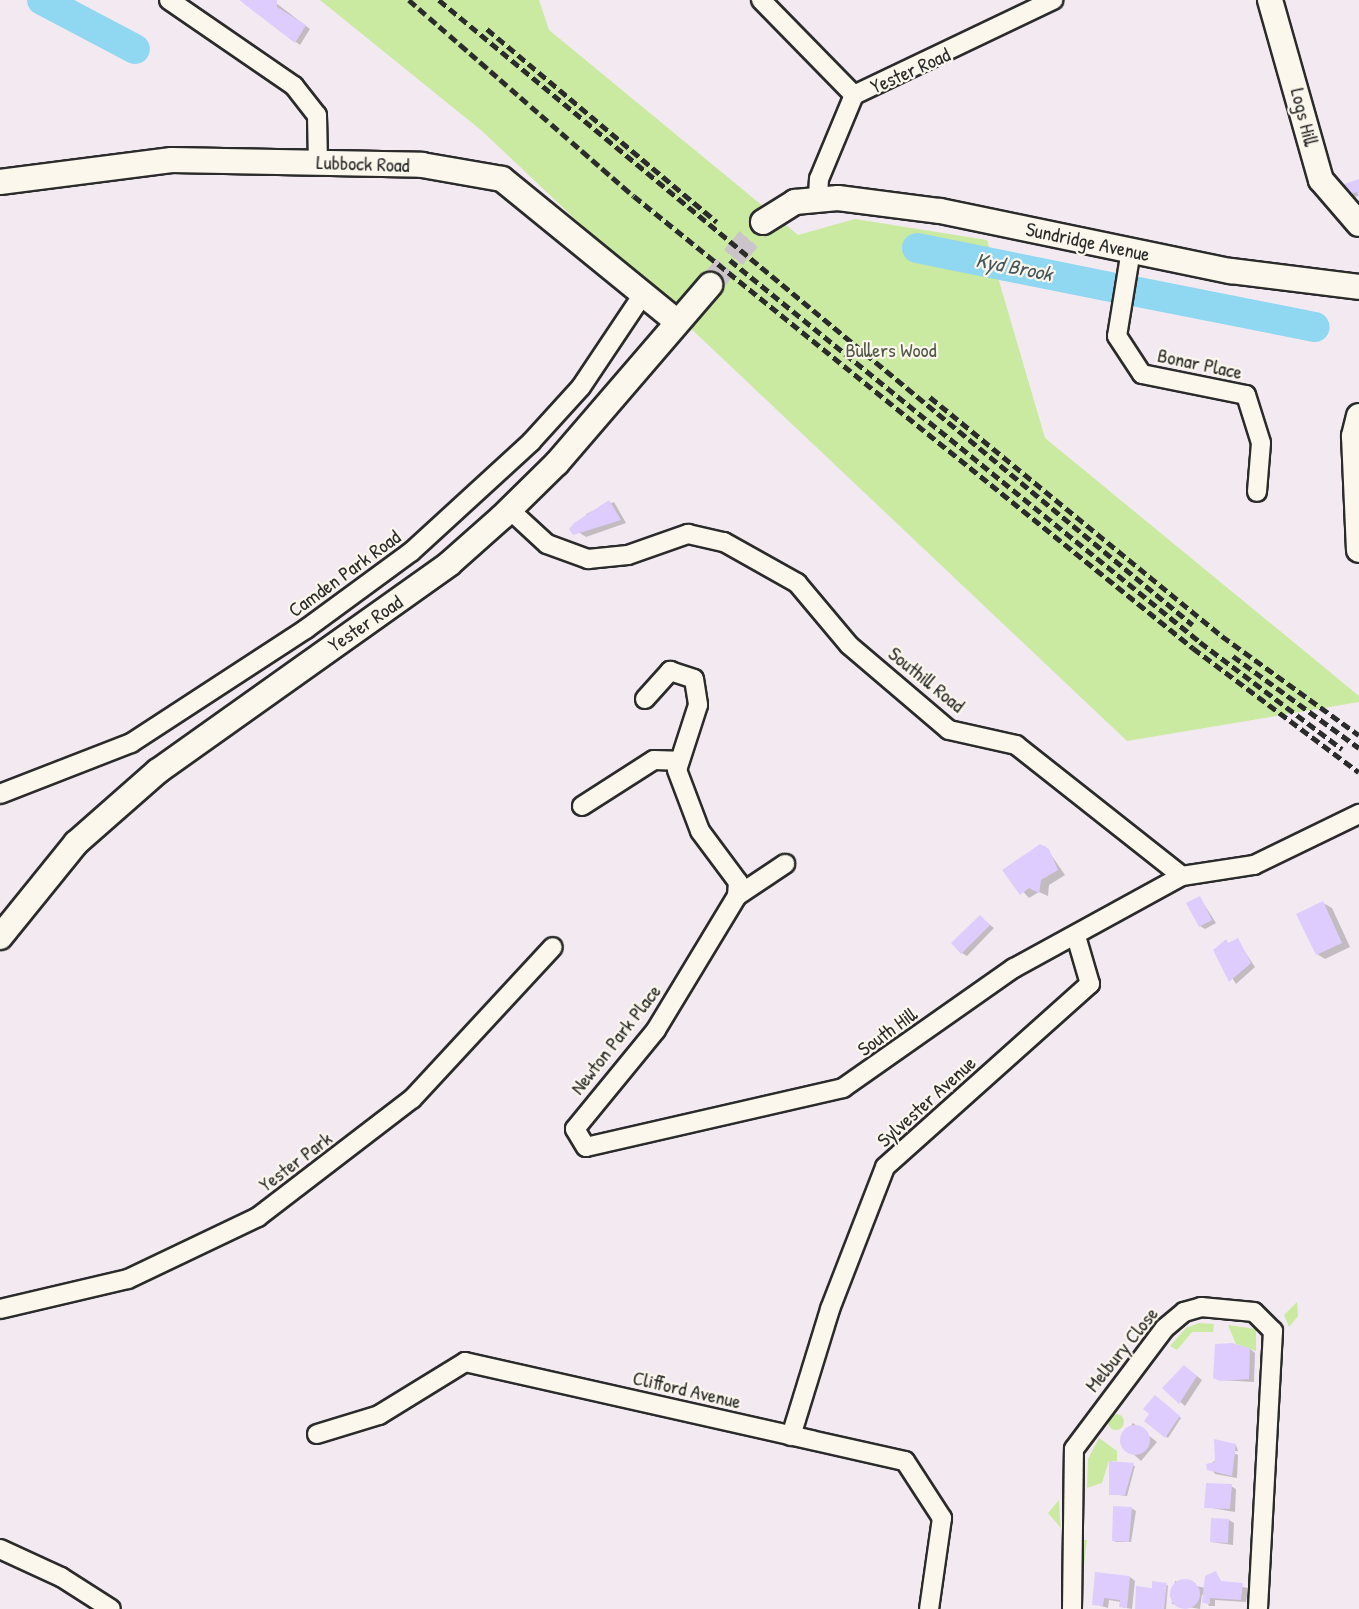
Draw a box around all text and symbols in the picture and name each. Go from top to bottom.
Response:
street label: Yester Road [867,42,953,98]
street label: Logs Hill [1286,85,1324,149]
street label: Lubbock Road [316,149,410,177]
street label: Sundridge Avenue [1024,216,1152,266]
water label: Kyd Brook [974,247,1054,287]
park label: Bullers Wood [846,337,936,361]
street label: Bonar Place [1156,342,1244,384]
street label: Camden Park Road [283,524,405,622]
street label: Yester Road [323,589,407,657]
street label: Southill Road [884,641,970,717]
street label: Newton Park Place [565,979,665,1099]
street label: South Hill [853,1001,921,1061]
street label: Sylvester Avenue [872,1050,980,1152]
street label: Yester Park [254,1126,336,1196]
street label: Melbury Close [1080,1302,1162,1396]
street label: Clifford Avenue [631,1365,743,1413]

